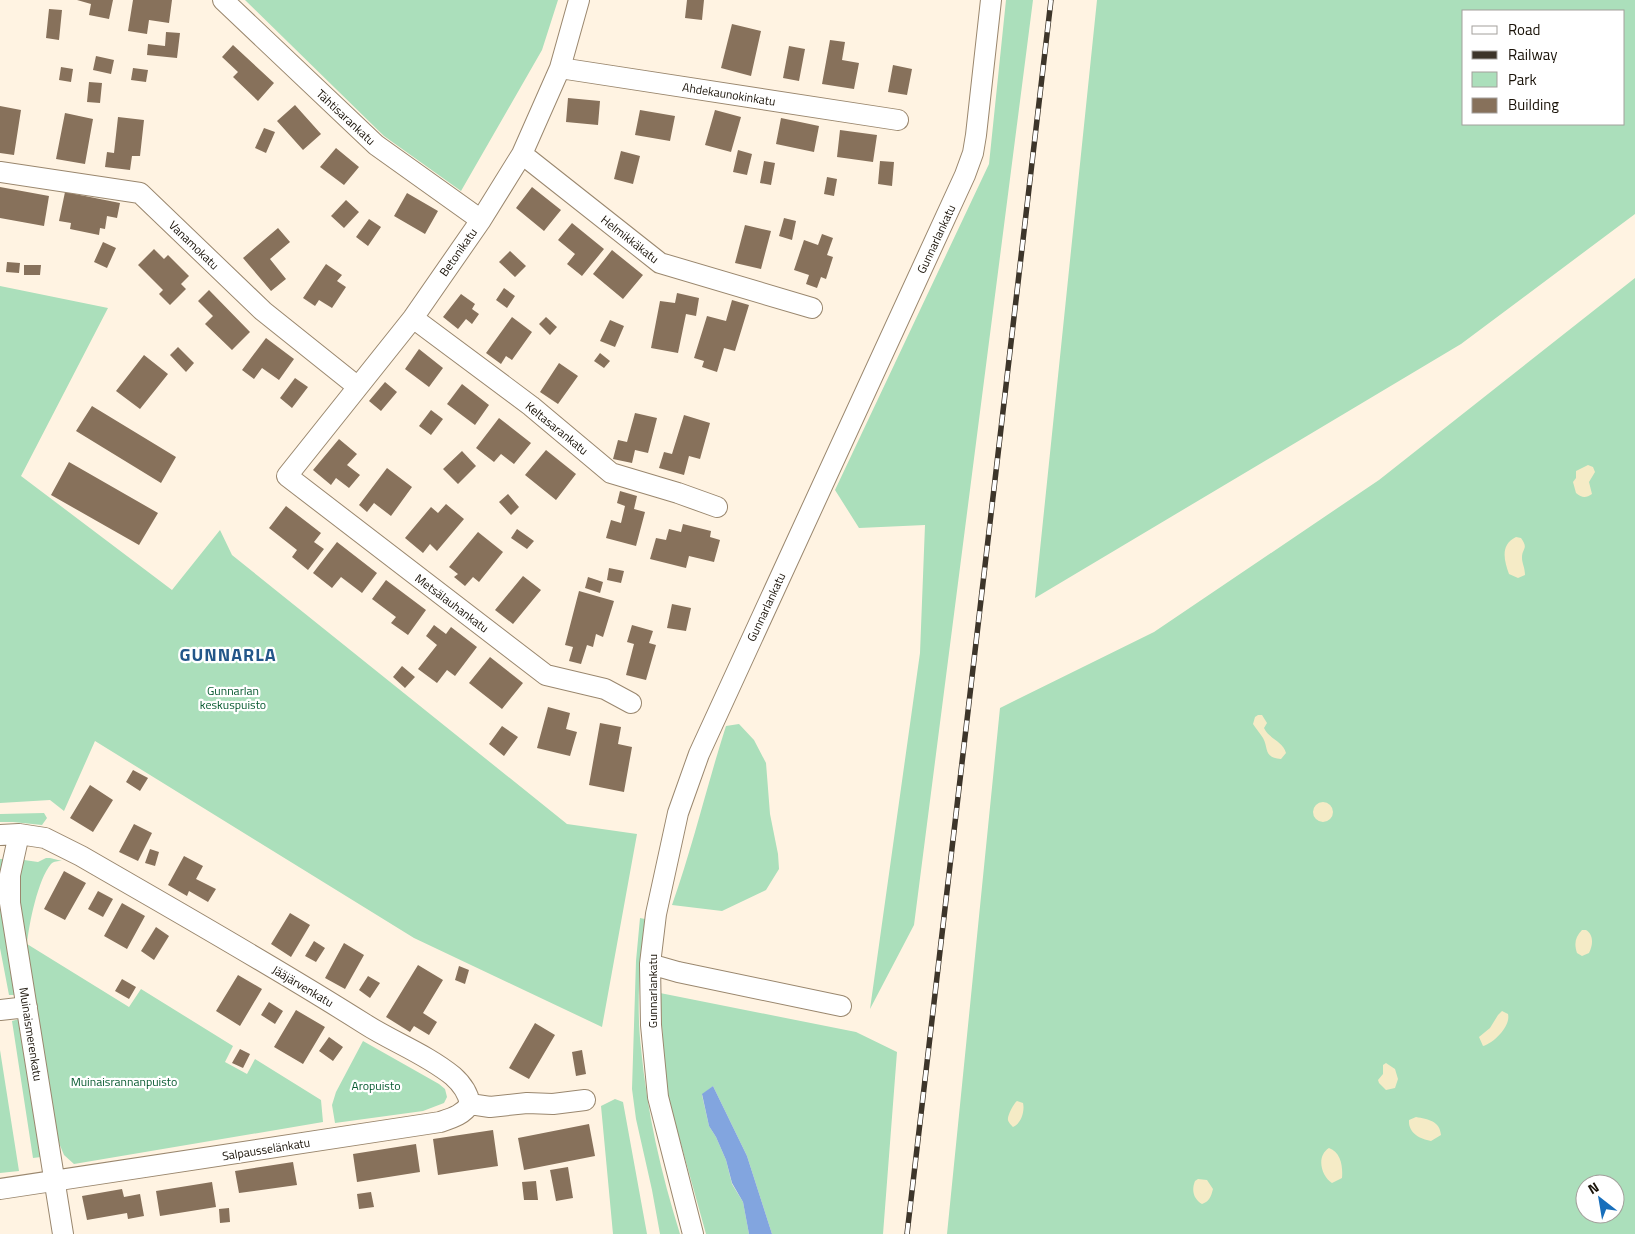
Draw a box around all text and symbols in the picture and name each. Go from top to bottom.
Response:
legend [1462,10,1625,125]
text: Road [1508,18,1540,41]
text: Railway [1508,43,1558,66]
text: Park [1508,68,1537,91]
street label: Ahdekaunokinkatu [681,77,777,111]
street label: Tähtisarankatu [312,84,380,150]
text: Building [1508,93,1559,116]
street label: Gunnarlankatu [912,201,960,277]
street label: Helmikkäkatu [597,210,663,268]
street label: Vanamokatu [164,216,224,274]
street label: Betonikatu [434,224,482,280]
street label: Keltasarankatu [521,397,593,459]
street label: Metsälauhankatu [411,569,493,637]
street label: Gunnarlankatu [742,569,790,645]
district label: GUNNARLA [179,641,277,668]
park label: Gunnarlan keskuspuisto [200,681,266,714]
street label: Gunnarlankatu [643,954,662,1028]
street label: Jääjärvenkatu [269,960,337,1012]
street label: Muinaismerenkatu [14,986,48,1082]
park label: Muinaisrannanpuisto [71,1072,177,1091]
park label: Aropuisto [352,1076,400,1095]
street label: Salpausselänkatu [221,1133,311,1165]
north arrow [1575,1174,1625,1224]
text: N [1583,1176,1603,1199]

